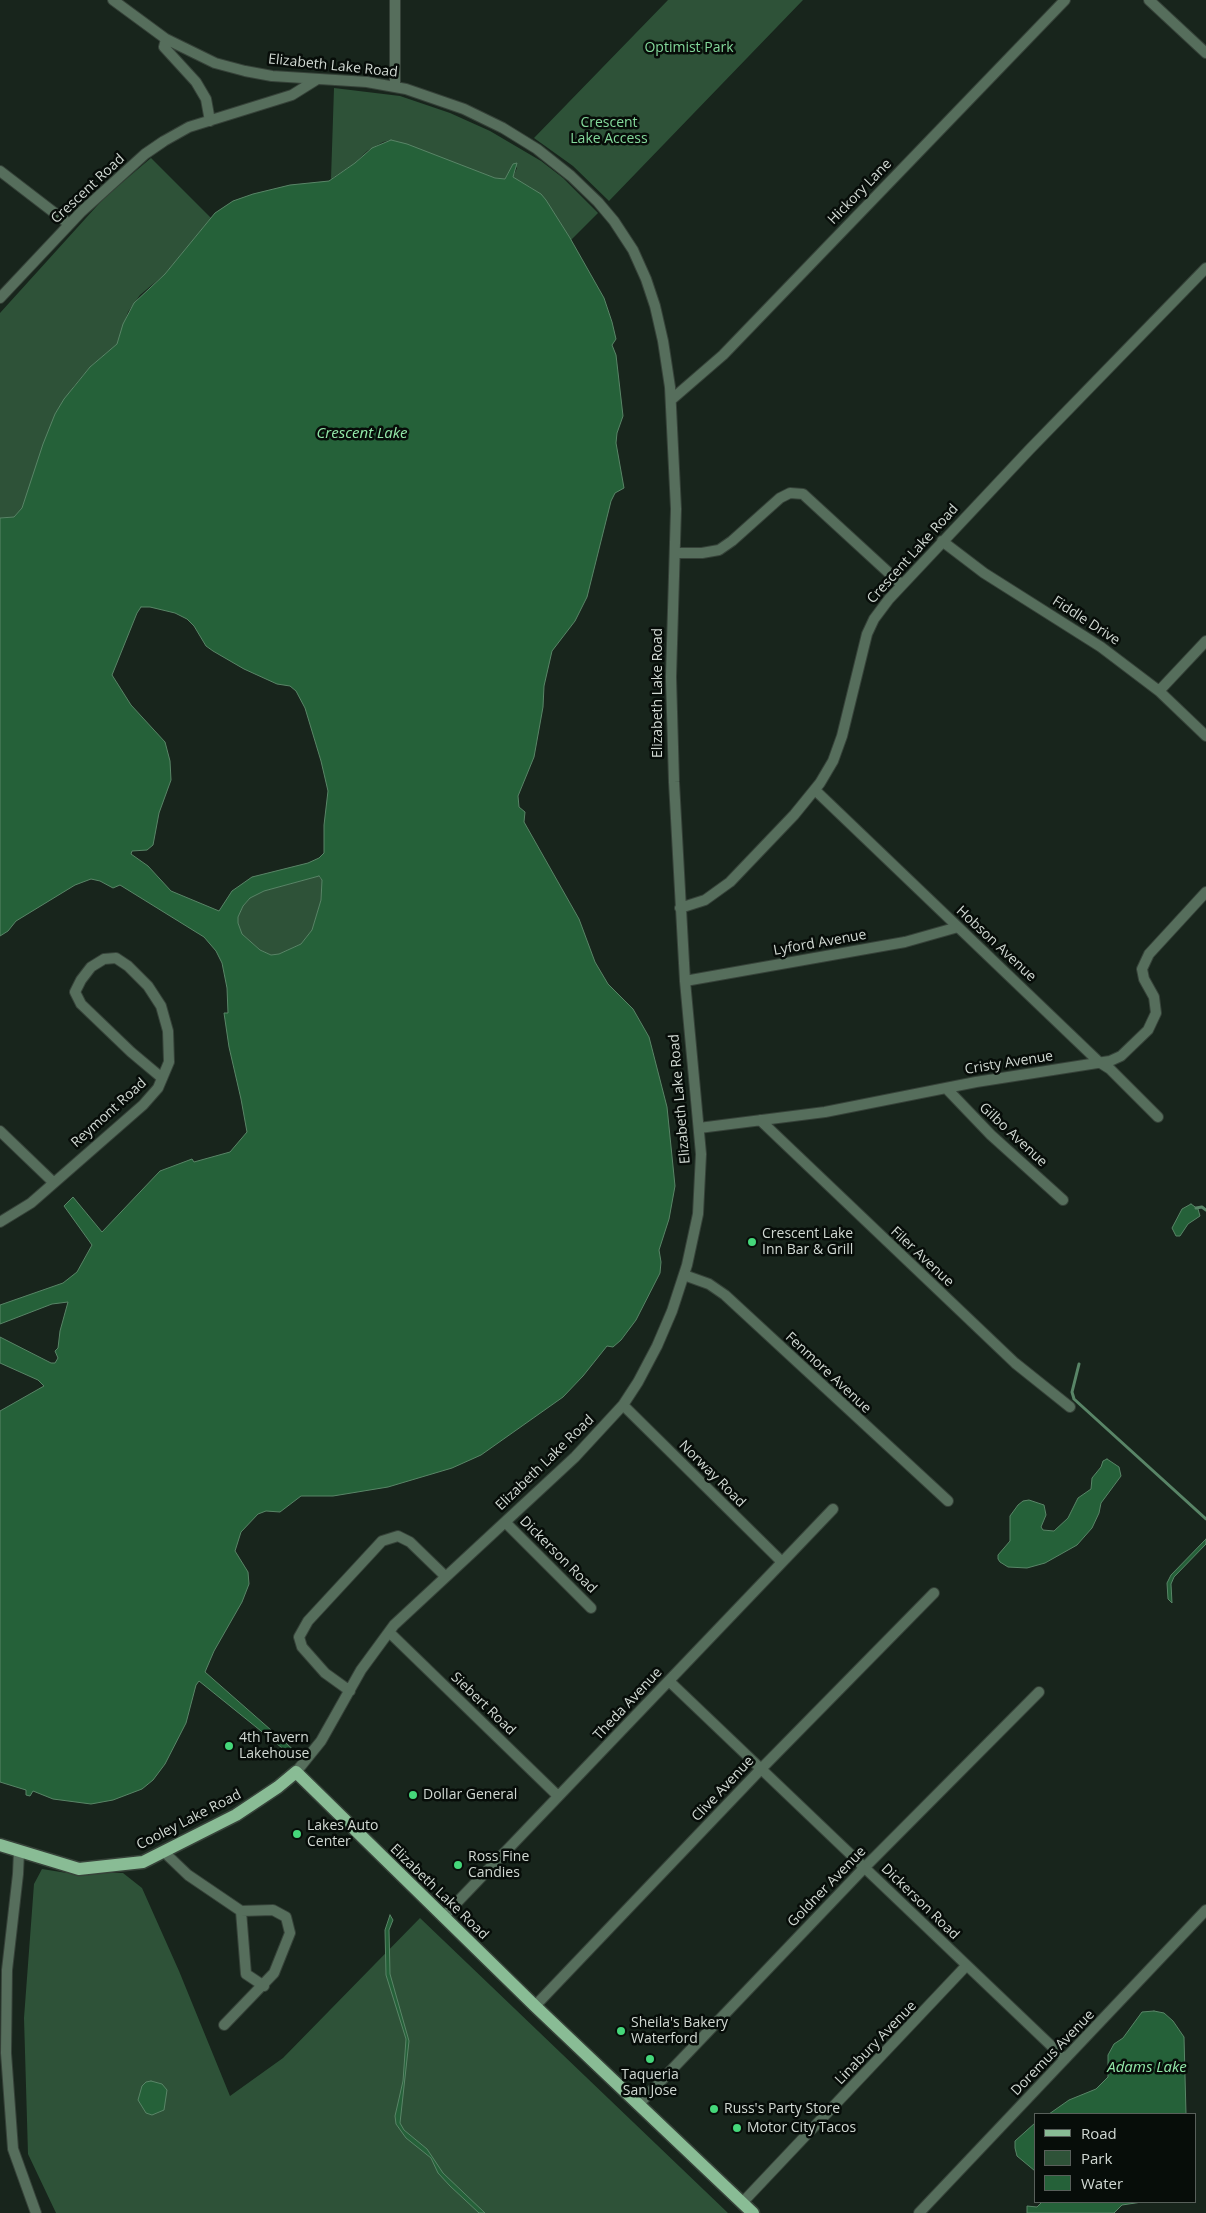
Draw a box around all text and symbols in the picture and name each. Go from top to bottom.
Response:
park label: Optimist Park [644,40,734,56]
street label: Elizabeth Lake Road [267,51,399,81]
park label: Crescent Lake Access [570,115,648,148]
street label: Crescent Road [48,151,128,227]
street label: Hickory Lane [825,156,895,228]
water label: Crescent Lake [317,425,407,443]
street label: Crescent Lake Road [864,501,962,607]
street label: Fiddle Drive [1049,593,1123,649]
street label: Elizabeth Lake Road [650,628,666,758]
street label: Hobson Avenue [952,903,1040,985]
street label: Lyford Avenue [772,927,868,959]
street label: Elizabeth Lake Road [666,1033,694,1165]
street label: Cristy Avenue [964,1048,1054,1078]
street label: Reymont Road [68,1075,150,1151]
street label: Gilbo Avenue [976,1099,1050,1171]
street label: Filer Avenue [887,1223,957,1291]
place label: Crescent Lake Inn Bar & Grill [762,1226,853,1258]
marker: Crescent Lake Inn Bar & Grill [746,1236,758,1248]
street label: Fenmore Avenue [782,1329,874,1417]
street label: Elizabeth Lake Road [492,1412,598,1514]
street label: Norway Road [675,1437,749,1511]
street label: Dickerson Road [516,1513,600,1597]
street label: Theda Avenue [590,1664,666,1744]
street label: Siebert Road [447,1669,519,1739]
place label: 4th Tavern Lakehouse [239,1730,309,1762]
marker: 4th Tavern Lakehouse [223,1740,235,1752]
street label: Clive Avenue [689,1753,757,1825]
street label: Cooley Lake Road [134,1786,244,1854]
place label: Dollar General [423,1787,517,1803]
marker: Dollar General [407,1789,419,1801]
place label: Lakes Auto Center [307,1818,378,1850]
marker: Lakes Auto Center [291,1828,303,1840]
street label: Elizabeth Lake Road [386,1841,492,1943]
street label: Goldner Avenue [784,1843,870,1931]
place label: Ross Fine Candies [468,1849,529,1881]
marker: Ross Fine Candies [452,1859,464,1871]
street label: Dickerson Road [877,1861,963,1943]
street label: Linabury Avenue [832,1998,920,2088]
street label: Doremus Avenue [1008,2007,1098,2099]
place label: Sheila's Bakery Waterford [631,2015,728,2048]
marker: Sheila's Bakery Waterford [615,2025,627,2037]
marker: Taqueria San Jose [644,2053,656,2065]
water label: Adams Lake [1107,2059,1187,2077]
place label: Taqueria San Jose [621,2067,679,2100]
place label: Russ's Party Store [724,2101,840,2117]
marker: Russ's Party Store [708,2103,720,2115]
legend [1034,2113,1196,2203]
place label: Motor City Tacos [747,2120,856,2136]
marker: Motor City Tacos [731,2122,743,2134]
text: Road [1081,2123,1117,2143]
text: Park [1081,2148,1112,2168]
text: Water [1081,2173,1123,2193]

